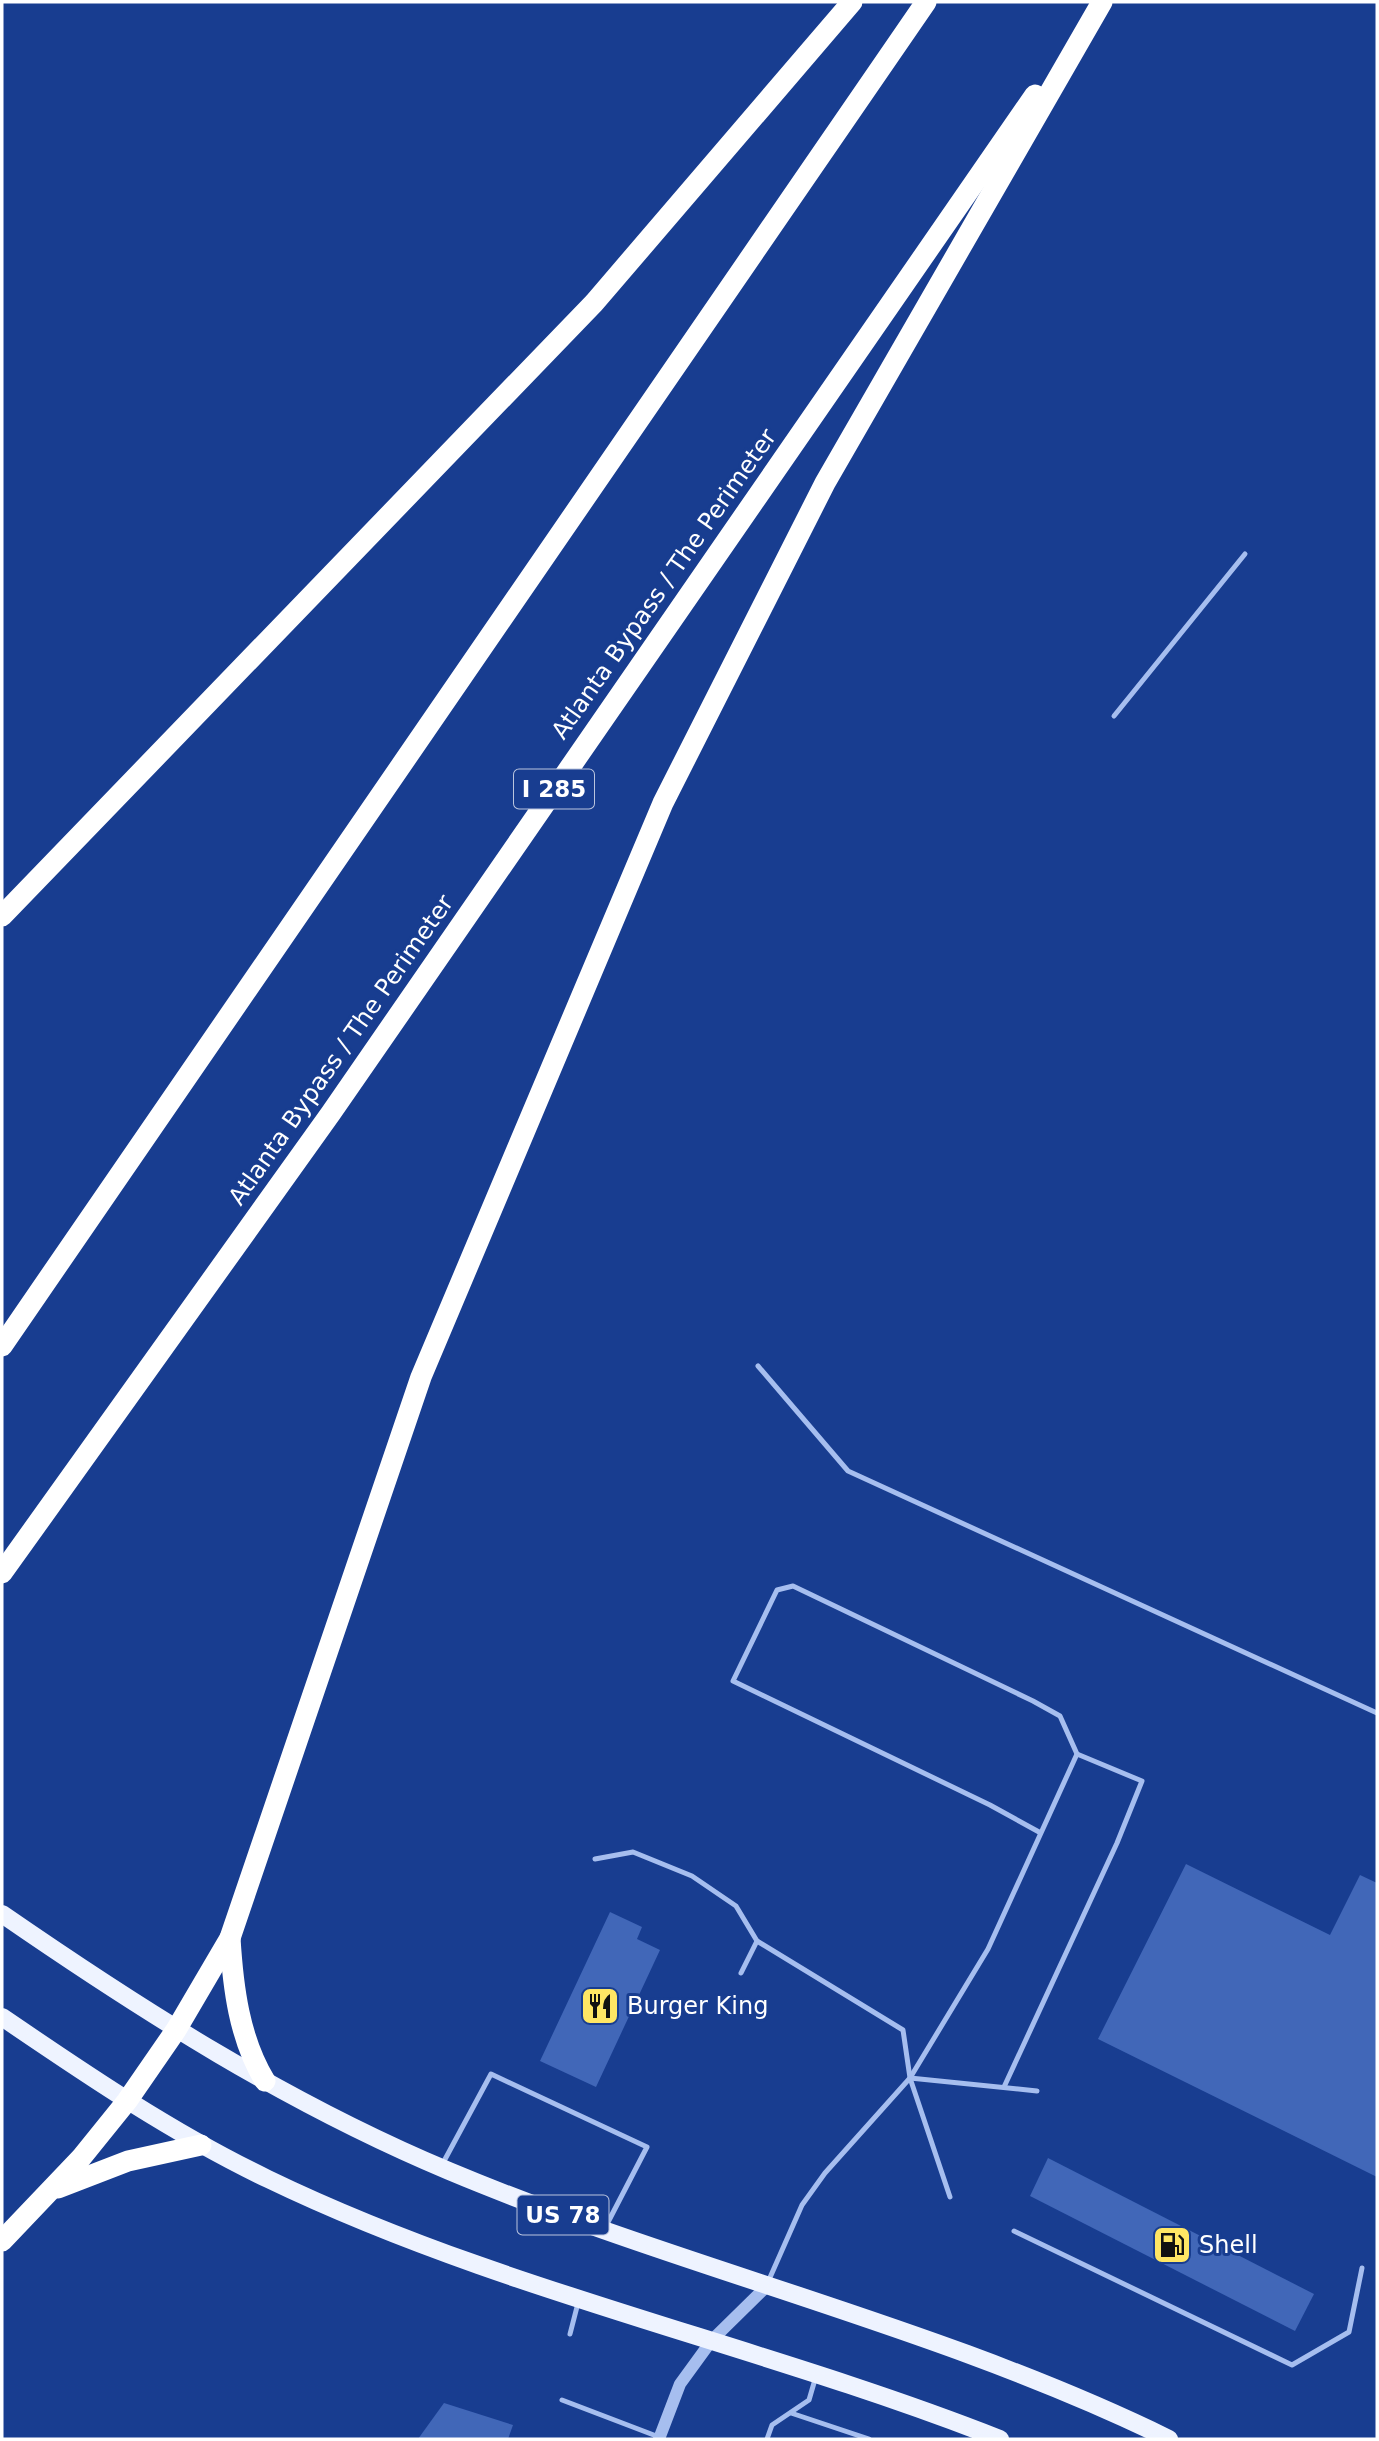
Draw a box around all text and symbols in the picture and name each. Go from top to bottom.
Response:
street label: Atlanta Bypass / The Perimeter [546,423,782,744]
road number: I 285 [514,769,594,808]
street label: Atlanta Bypass / The Perimeter [223,889,459,1210]
restaurant icon: Burger King [579,1985,621,2027]
place label: Burger King [627,1992,768,2020]
road number: US 78 [518,2196,608,2234]
fuel station icon: Shell [1151,2224,1193,2266]
place label: Shell [1199,2231,1258,2259]

